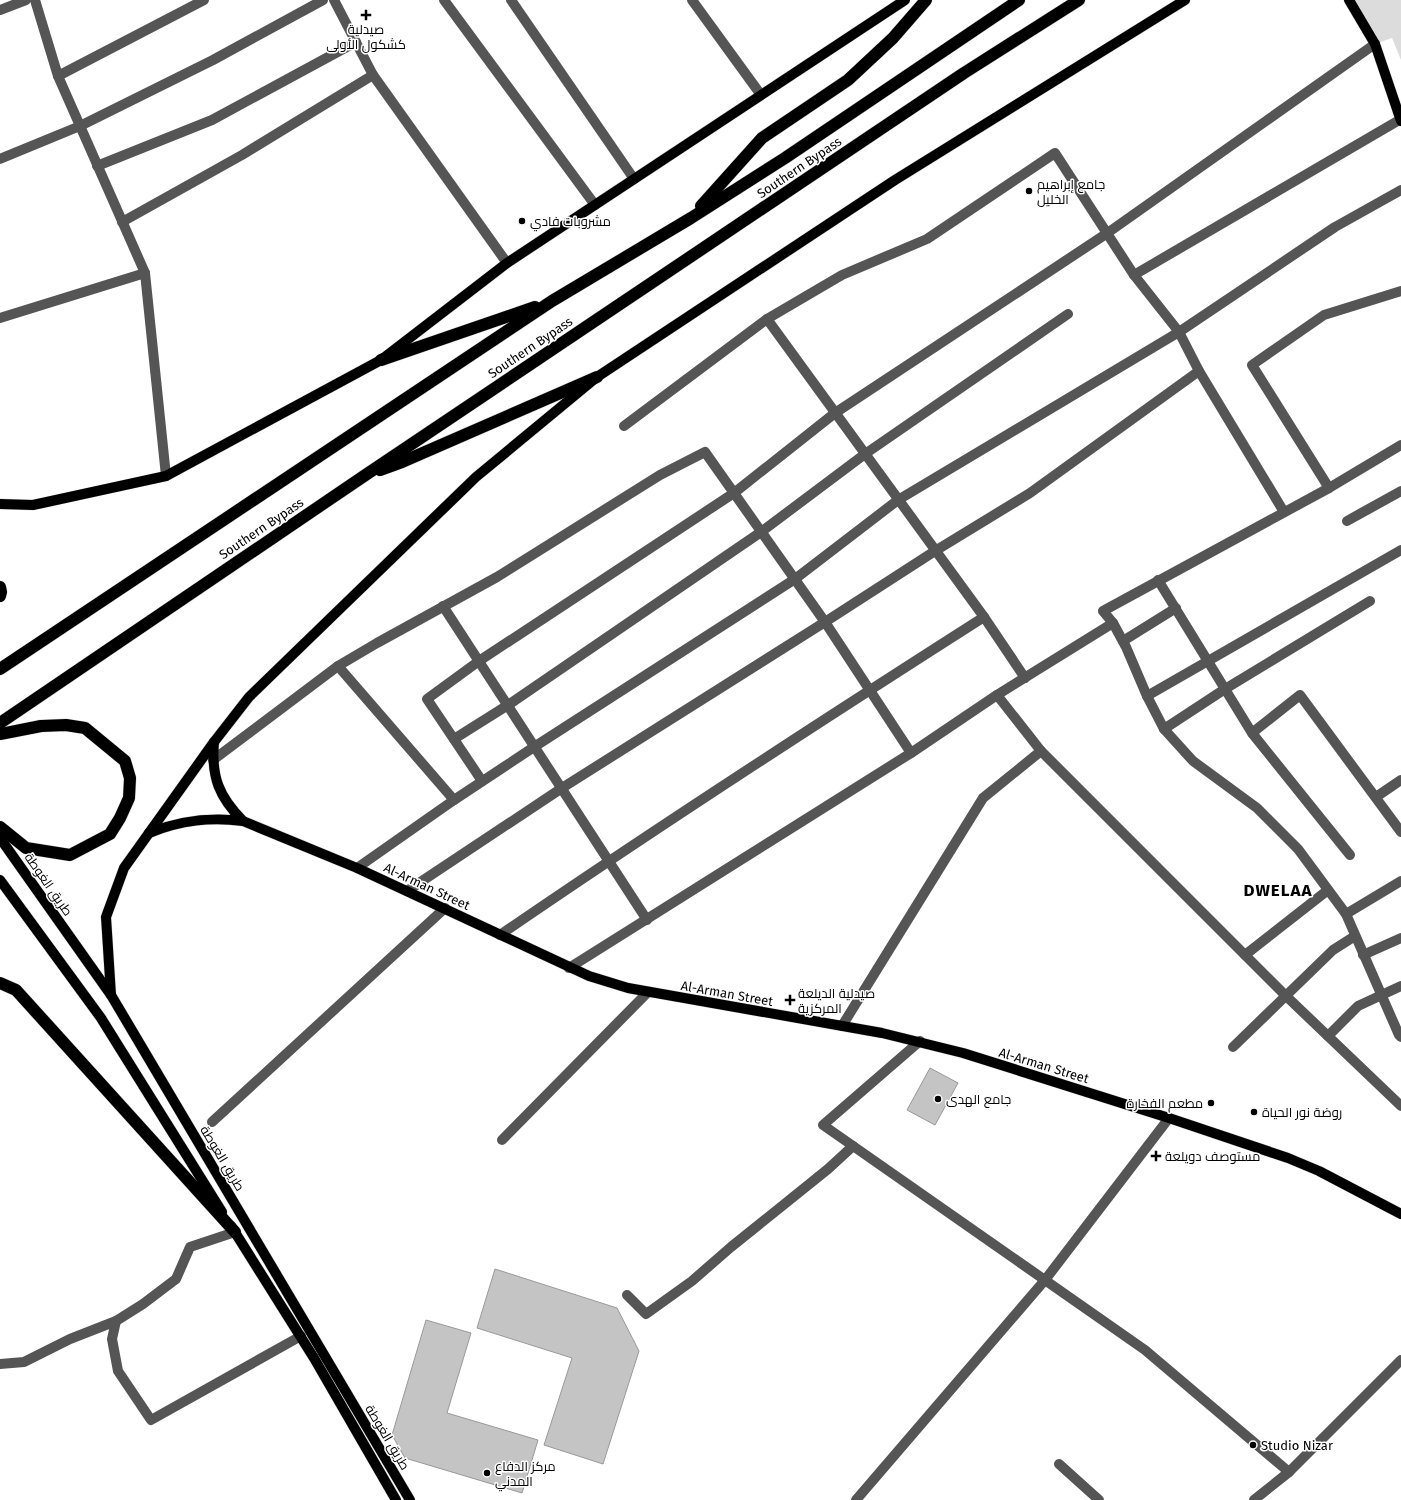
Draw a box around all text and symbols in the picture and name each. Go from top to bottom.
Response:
marker: صيدلية كشكول الأولى [361,10,371,20]
place label: صيدلية كشكول الأولى [326,22,406,53]
street label: Southern Bypass [754,134,844,201]
place label: جامع إبراهيم الخليل [1037,177,1105,207]
marker: جامع إبراهيم الخليل [1024,186,1034,196]
place label: مشروبات فادي [530,214,611,232]
marker: مشروبات فادي [517,216,527,226]
street label: Southern Bypass [485,314,575,381]
street label: Southern Bypass [216,495,306,562]
street label: طريق الغوطة [21,850,76,919]
street label: Al-Arman Street [381,860,472,913]
district label: DWELAA [1243,880,1313,901]
street label: Al-Arman Street [680,978,774,1009]
place label: صيدلية الديلعة المركزية [798,986,875,1016]
marker: صيدلية الديلعة المركزية [785,995,795,1005]
street label: Al-Arman Street [997,1045,1091,1086]
place label: جامع الهدى [946,1092,1011,1108]
marker: جامع الهدى [933,1094,943,1104]
place label: مطعم الفخارة [1127,1096,1203,1113]
marker: مطعم الفخارة [1206,1098,1216,1108]
place label: روضة نور الحياة [1262,1105,1342,1120]
marker: روضة نور الحياة [1249,1107,1259,1117]
street label: طريق الغوطة [197,1123,248,1193]
place label: مستوصف دويلعة [1165,1149,1260,1164]
marker: مستوصف دويلعة [1150,1150,1162,1162]
street label: طريق الغوطة [362,1402,413,1472]
place label: Studio Nizar [1261,1438,1333,1453]
marker: Studio Nizar [1248,1440,1258,1450]
place label: مركز الدفاع المدني [495,1459,556,1492]
marker: مركز الدفاع المدني [482,1468,492,1478]

